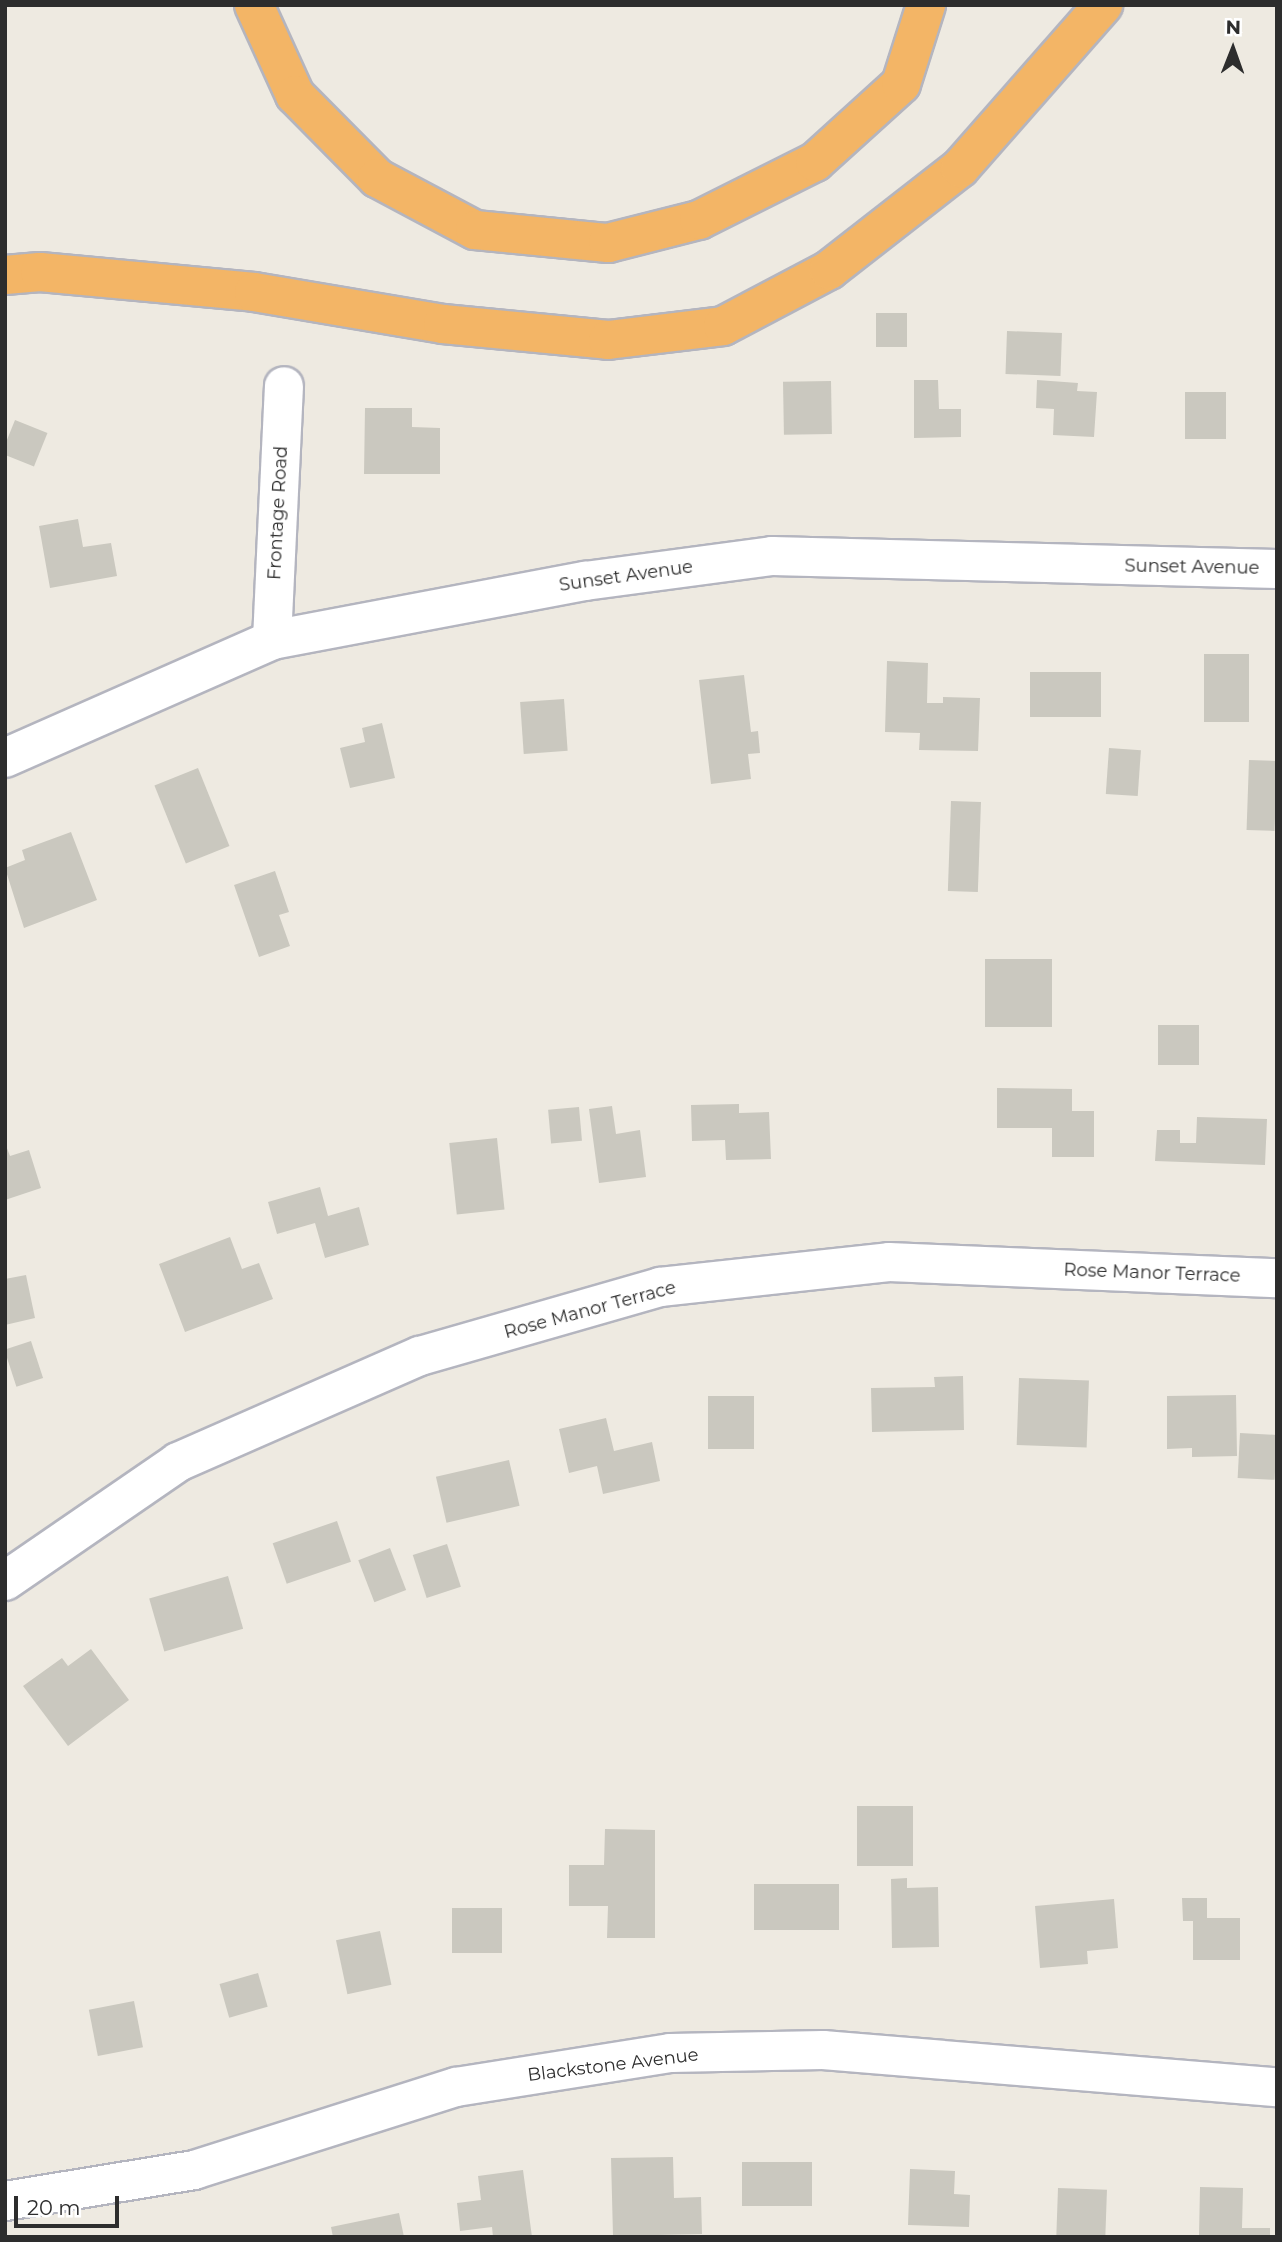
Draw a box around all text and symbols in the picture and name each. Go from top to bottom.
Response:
north arrow [1198,14,1268,84]
text: N [1225,16,1241,39]
street label: Frontage Road [264,445,292,581]
street label: Sunset Avenue [1124,555,1260,579]
street label: Sunset Avenue [558,556,694,596]
street label: Rose Manor Terrace [1063,1259,1241,1287]
street label: Rose Manor Terrace [502,1277,678,1343]
street label: Blackstone Avenue [526,2044,700,2086]
scale bar [18,2182,122,2226]
text: 20 m [27,2195,81,2220]

